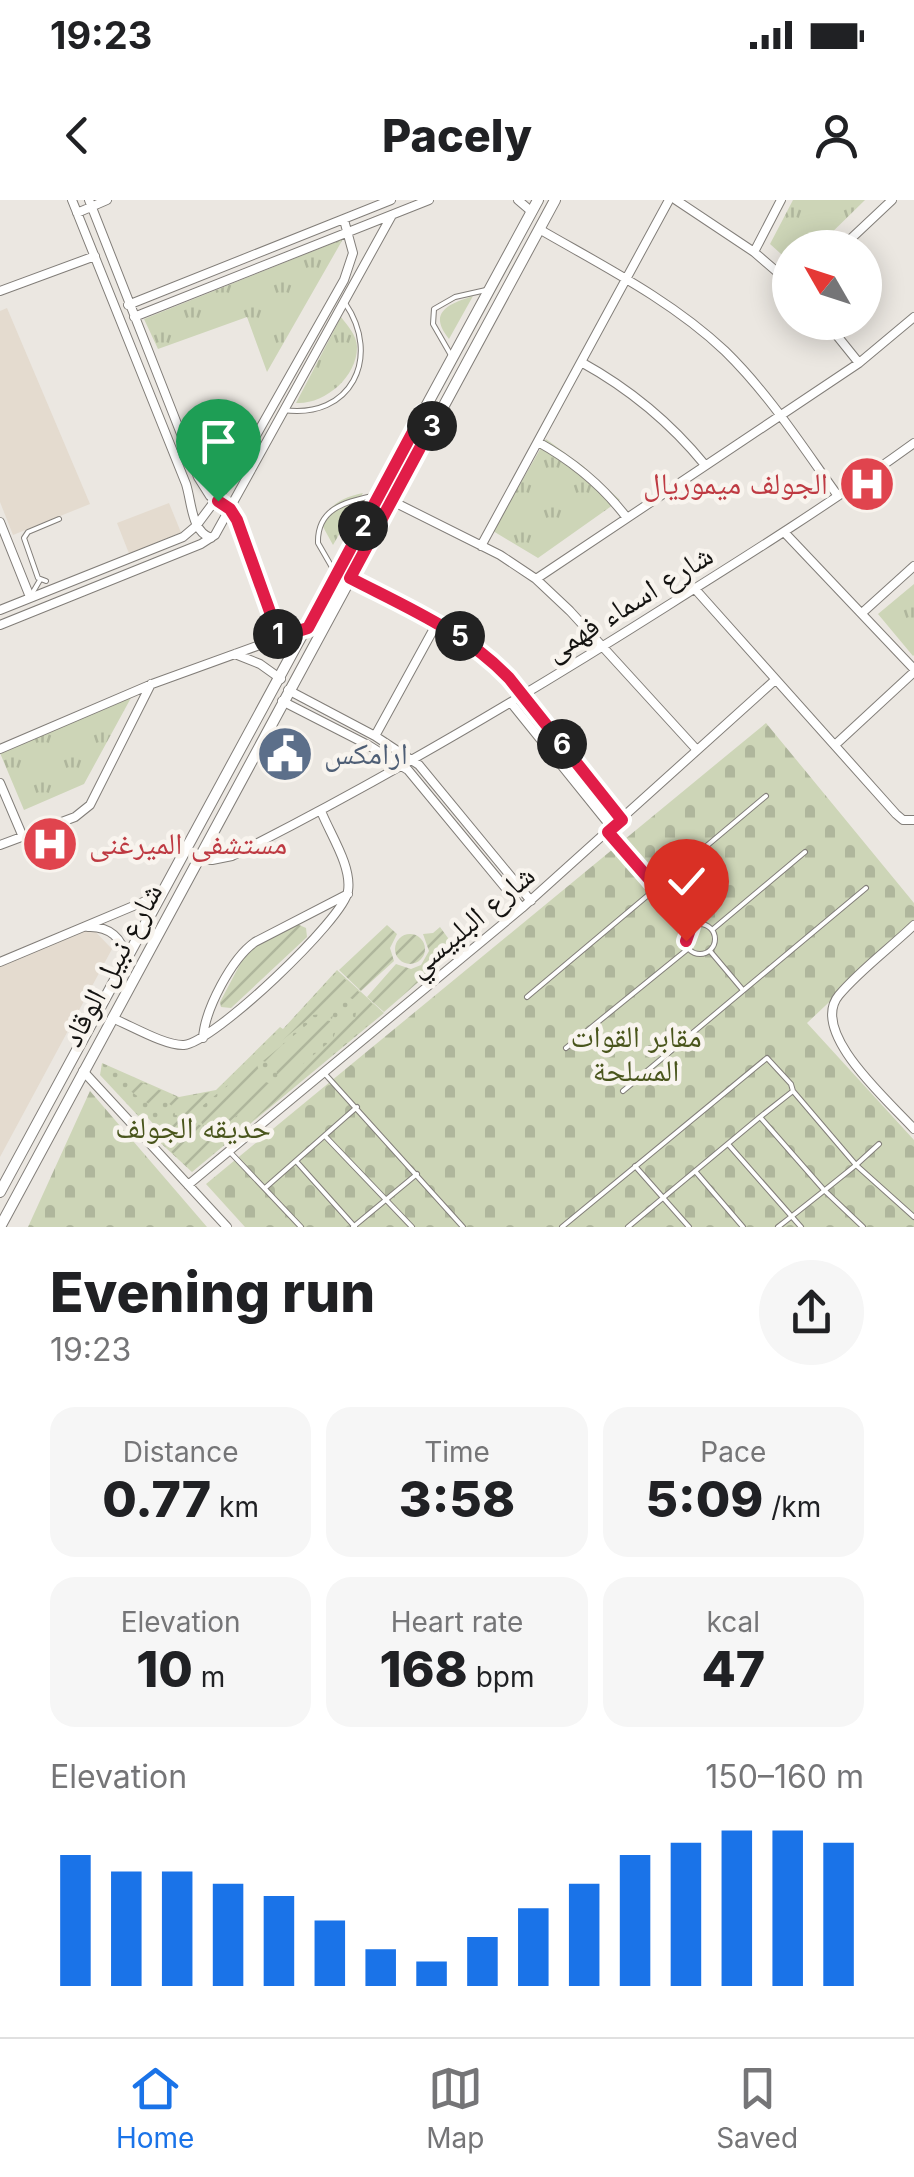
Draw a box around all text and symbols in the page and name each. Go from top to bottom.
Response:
text: 19:23 [50,12,152,58]
icon: back [50,108,105,163]
text: Pacely [382,108,532,163]
icon: person [809,108,864,163]
north arrow [772,230,882,340]
map controls [772,230,882,340]
pin [176,399,261,502]
pin: 3 [407,401,457,451]
text: 3 [423,409,441,443]
icon: arrive [191,414,246,469]
hospital icon: الجولف ميموريال [837,454,897,514]
place label: الجولف ميموريال [643,465,828,502]
pin: 2 [338,501,388,551]
text: 2 [354,509,372,543]
street label: شارع اسماء فهمى [538,536,720,670]
pin: 1 [253,609,303,659]
pin: 5 [435,611,485,661]
text: 1 [272,617,284,651]
text: 5 [451,619,469,653]
pin: 6 [537,719,587,769]
public building icon: ارامكس [255,724,315,784]
text: 6 [553,727,571,761]
place label: ارامكس [324,735,408,772]
hospital icon: مستشفى الميرغنى [20,814,80,874]
place label: مستشفى الميرغنى [89,825,287,862]
pin [644,839,729,942]
icon: check [659,854,714,909]
street label: شارع البلبيسي [399,857,546,989]
street label: شارع نبيل الوقاد [53,877,171,1053]
park label: مقابر القوات المسلحة [570,1018,702,1088]
park label: حديقه الجولف [115,1109,271,1145]
text: Evening run [50,1259,375,1325]
button: share [759,1260,864,1365]
text: 19:23 [50,1330,131,1369]
text: Distance [123,1435,238,1469]
text: Time [424,1435,490,1469]
text: Pace [700,1435,766,1469]
text: 0.77 [102,1469,211,1529]
text: 3:58 [399,1469,515,1529]
text: 5:09 [645,1469,763,1529]
text: km [211,1490,259,1524]
text: /km [763,1490,821,1524]
text: Elevation [121,1605,241,1639]
text: Heart rate [391,1605,523,1639]
text: kcal [707,1605,760,1639]
text: 10 [136,1639,193,1699]
text: 168 [379,1639,468,1699]
text: 47 [701,1639,765,1699]
text: m [193,1660,225,1694]
text: bpm [468,1660,535,1694]
text: Elevation [50,1757,187,1796]
text: 150–160 m [705,1757,864,1796]
tab: Home [116,2061,194,2155]
tab: Map [426,2061,484,2155]
tab: Saved [716,2061,798,2155]

